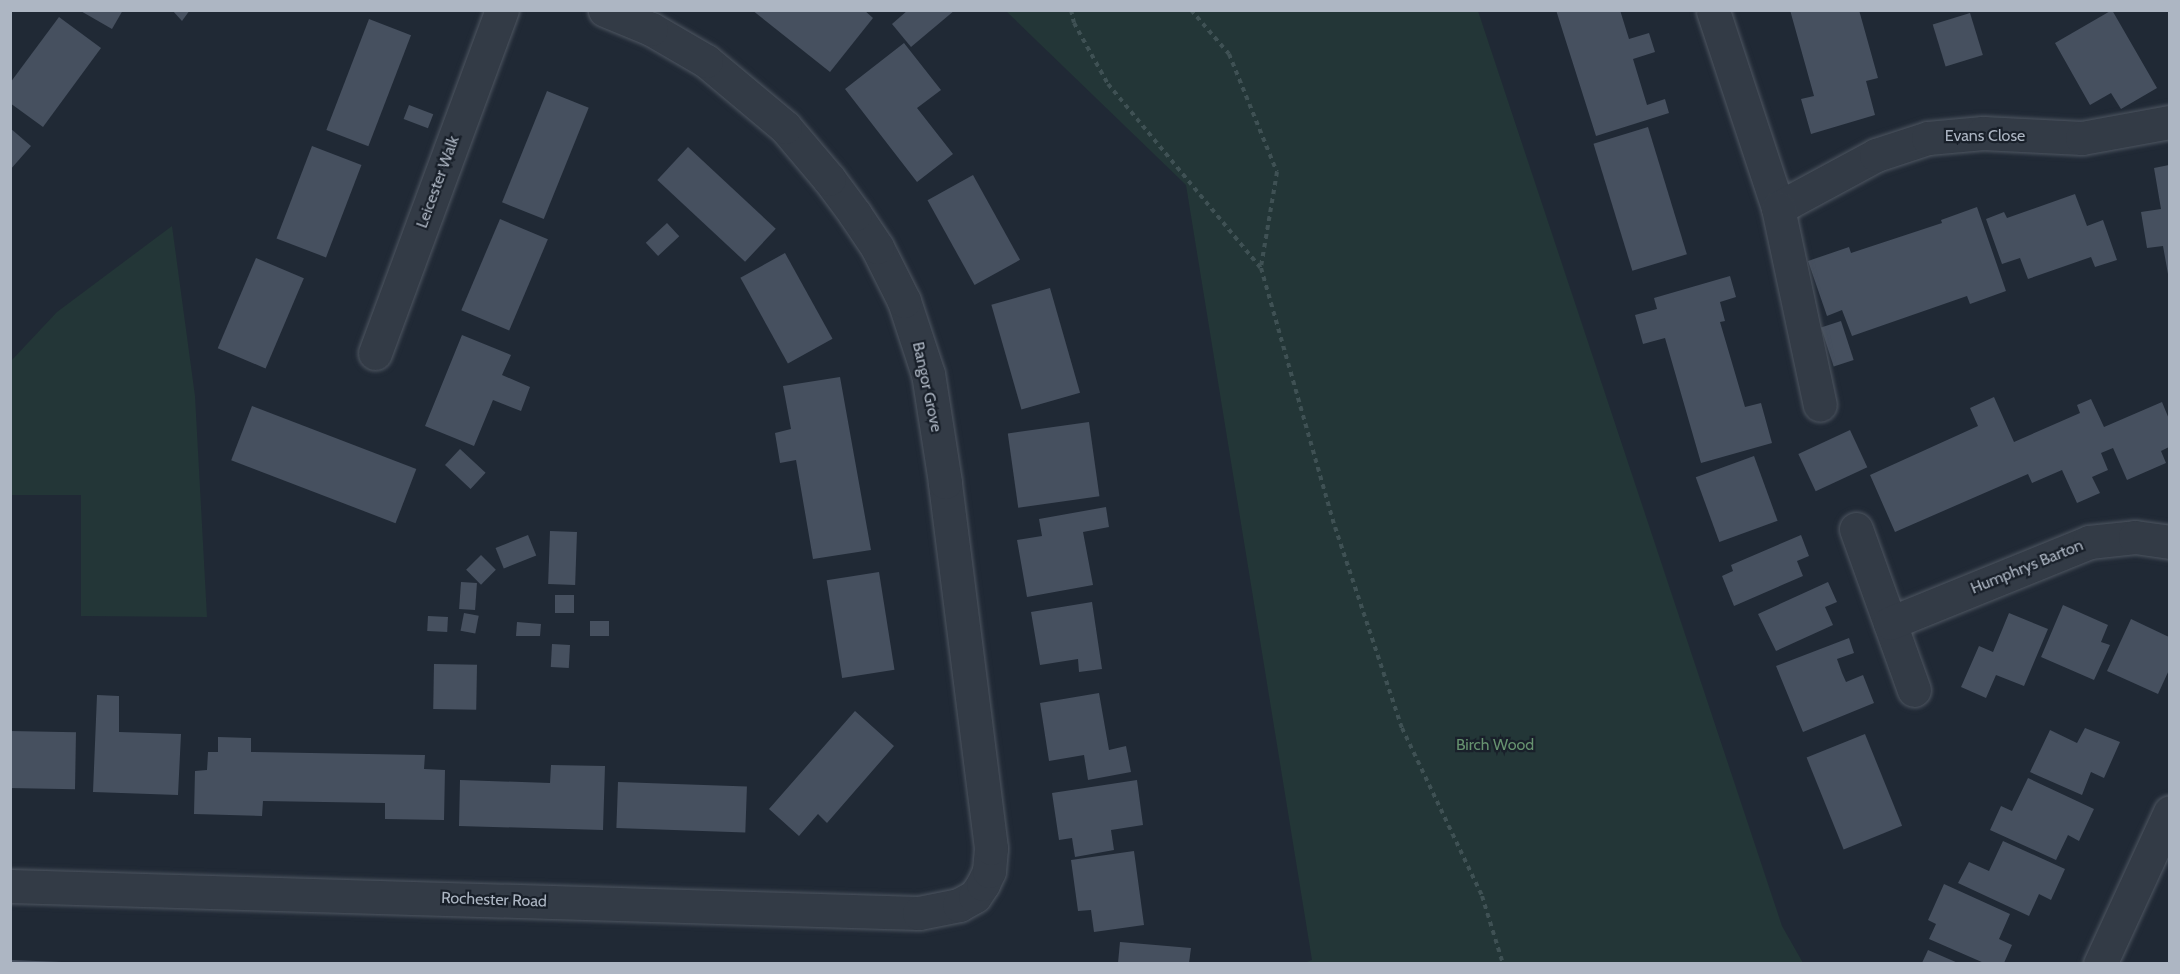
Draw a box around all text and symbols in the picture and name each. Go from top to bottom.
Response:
street label: Evans Close [1945,126,2025,146]
street label: Leicester Walk [412,133,464,231]
street label: Bangor Grove [908,340,946,434]
street label: Humphrys Barton [1968,536,2086,598]
park label: Birch Wood [1456,735,1534,755]
street label: Rochester Road [441,889,547,911]

